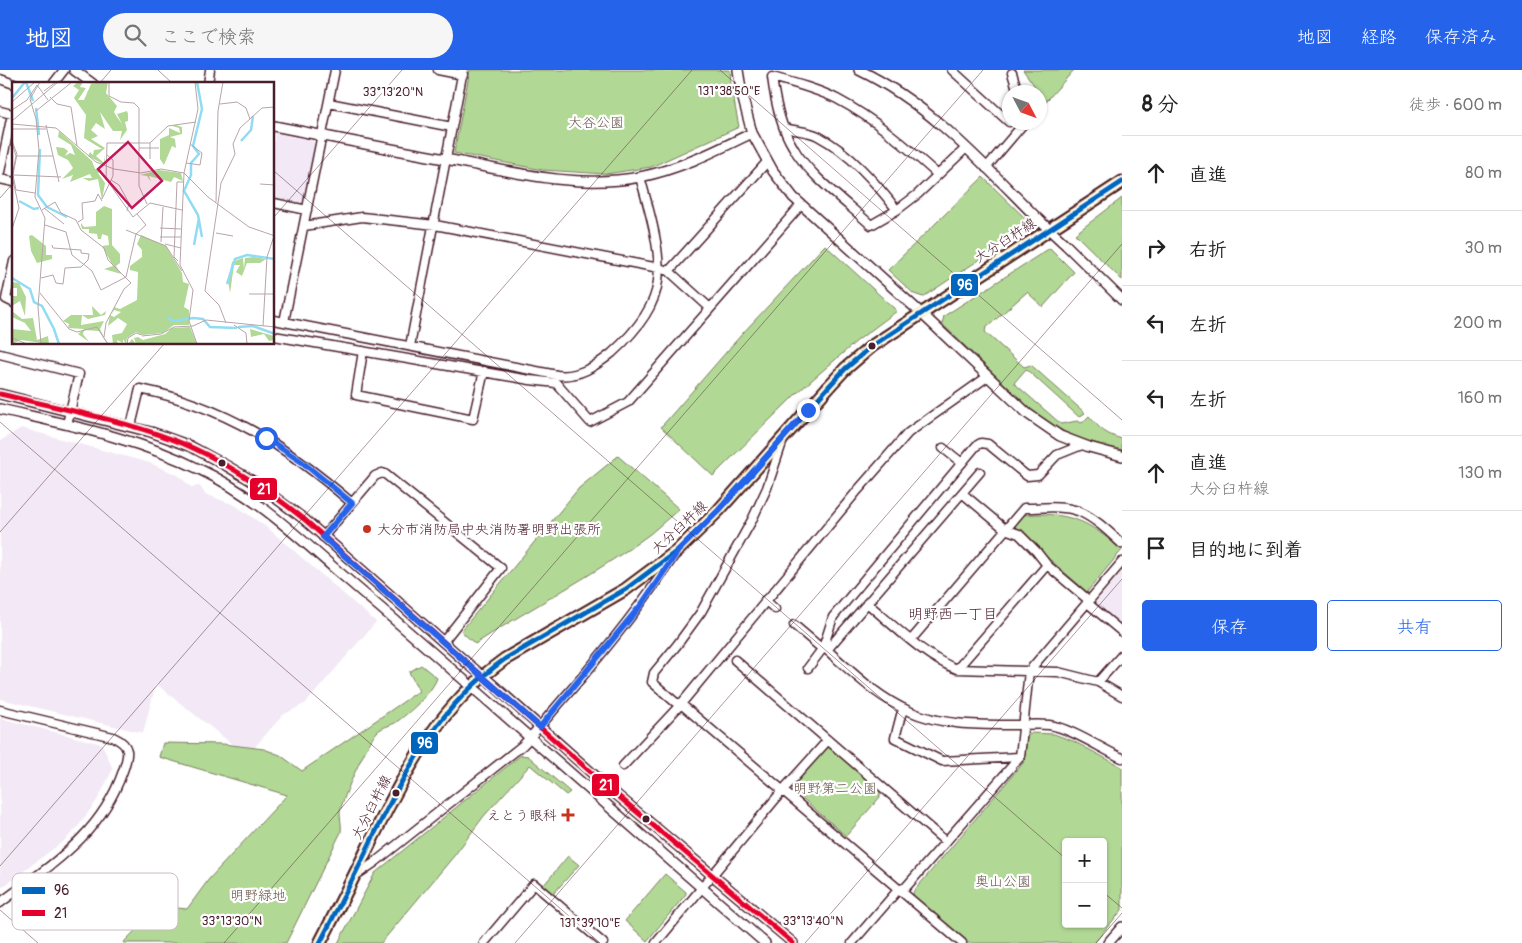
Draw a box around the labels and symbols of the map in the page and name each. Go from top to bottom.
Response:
inset map [12,82,275,345]
text: 131°38'50"E [698,84,760,99]
text: 33°13'20"N [363,85,423,100]
north arrow [1002,85,1047,130]
park label: 大谷公園 [568,114,624,131]
street label: 大分臼杵線 [971,214,1039,267]
line badge: 96 [950,273,979,297]
text: 96 [957,277,973,294]
unlabelled marker [867,341,877,351]
route end [797,399,820,422]
route start [255,427,278,450]
unlabelled marker [217,458,227,468]
line badge: 21 [249,477,278,501]
text: 21 [257,481,271,498]
street label: 大分臼杵線 [648,497,711,557]
place label: 大分市消防局中央消防署明野出張所 [377,521,601,538]
marker: 大分市消防局中央消防署明野出張所 [361,523,373,535]
district label: 明野西一丁目 [908,605,998,624]
line badge: 96 [410,731,439,755]
text: 96 [417,735,433,752]
street label: 大分臼杵線 [348,772,395,842]
line badge: 21 [591,773,620,797]
text: 21 [599,777,613,794]
park label: 明野第二公園 [793,780,877,797]
unlabelled marker [391,788,401,798]
place label: えとう眼科 [487,807,557,824]
marker: えとう眼科 [561,808,575,822]
unlabelled marker [641,814,651,824]
legend [12,873,178,930]
park label: 奥山公園 [975,873,1031,890]
text: 96 [54,882,69,899]
park label: 明野緑地 [230,887,286,904]
text: 21 [54,905,67,922]
text: 33°13'30"N [202,914,262,929]
text: 33°13'40"N [783,914,843,929]
text: 131°39'10"E [560,916,620,931]

